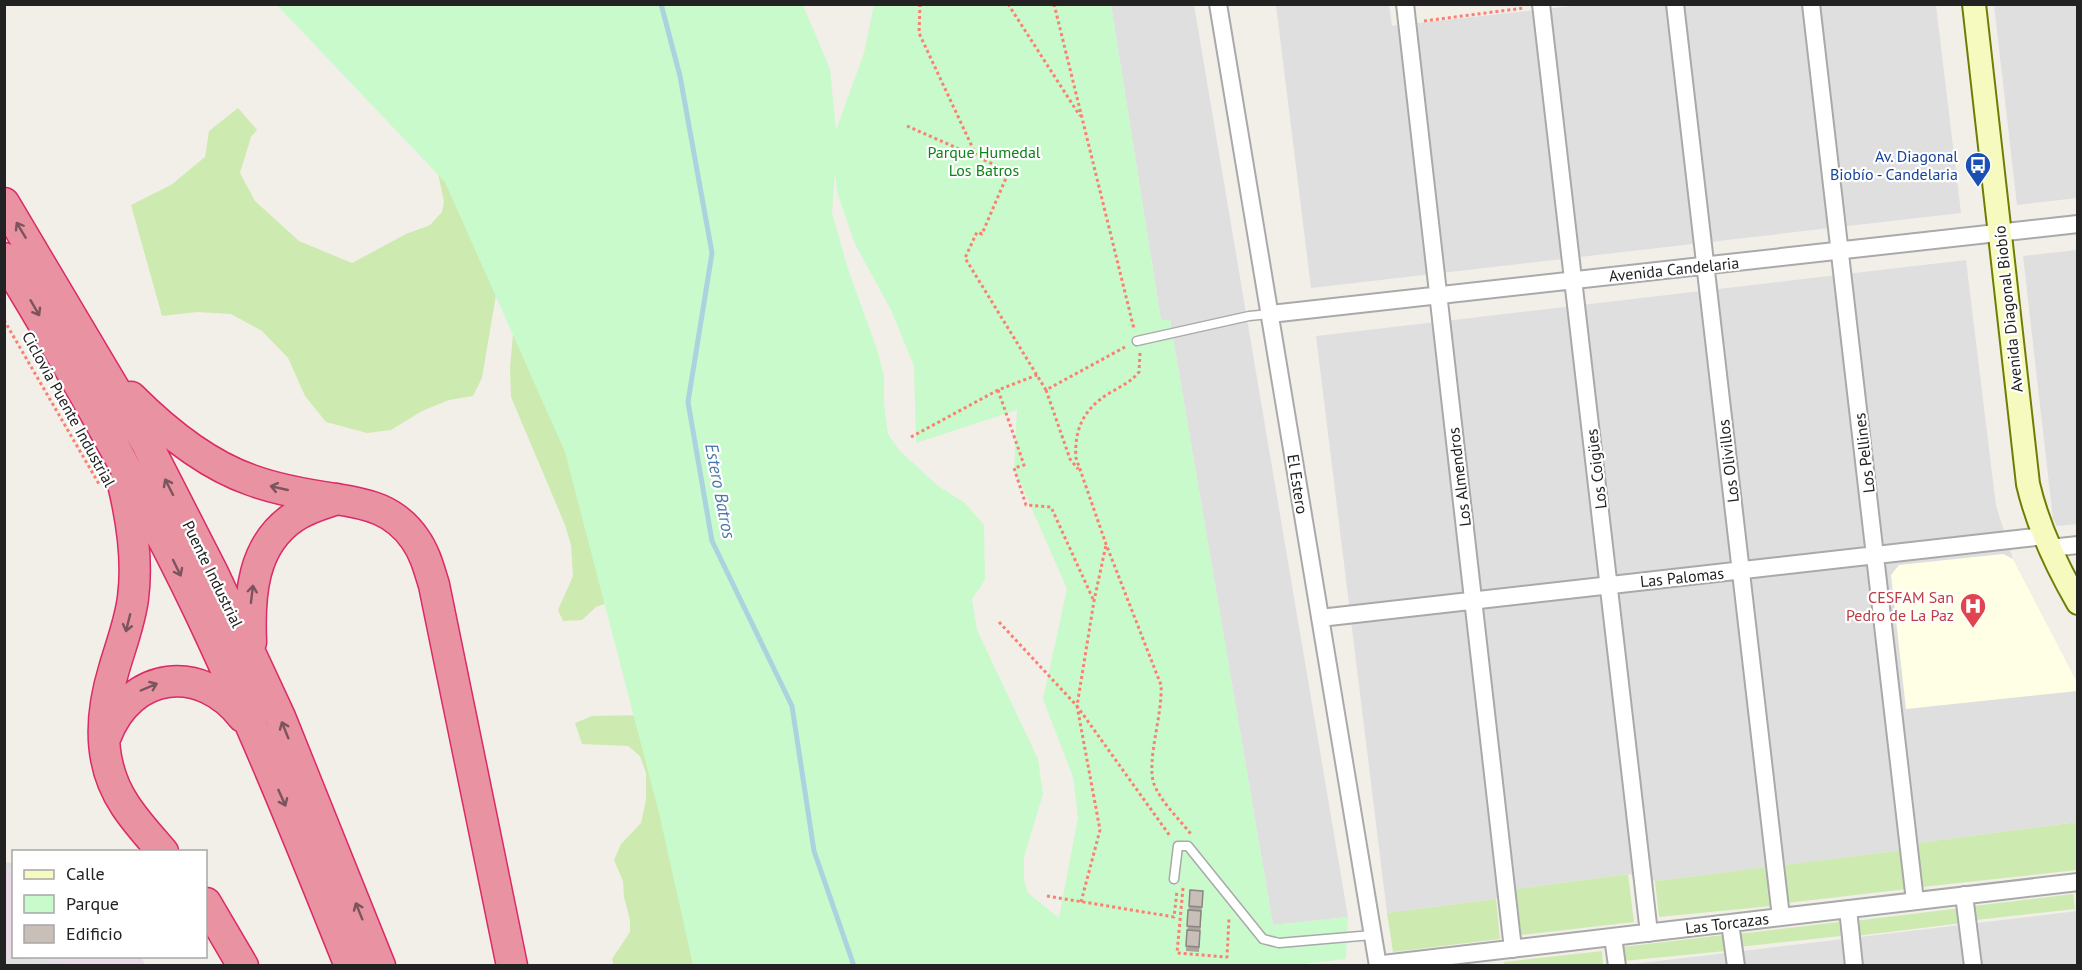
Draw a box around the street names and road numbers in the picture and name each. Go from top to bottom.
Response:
street label: Avenida Diagonal Biobío [1989,225,2027,393]
street label: Avenida Candelaria [1608,252,1740,286]
street label: Ciclovía Puente Industrial [18,328,120,490]
street label: Los Pellines [1849,411,1879,494]
street label: Los Olivillos [1713,418,1743,504]
street label: Los Almendros [1443,426,1475,528]
street label: Los Coigües [1581,428,1611,510]
street label: El Estero [1283,453,1313,515]
street label: Puente Industrial [178,517,248,631]
street label: Las Palomas [1639,563,1725,591]
street label: Las Torcazas [1684,908,1770,938]

